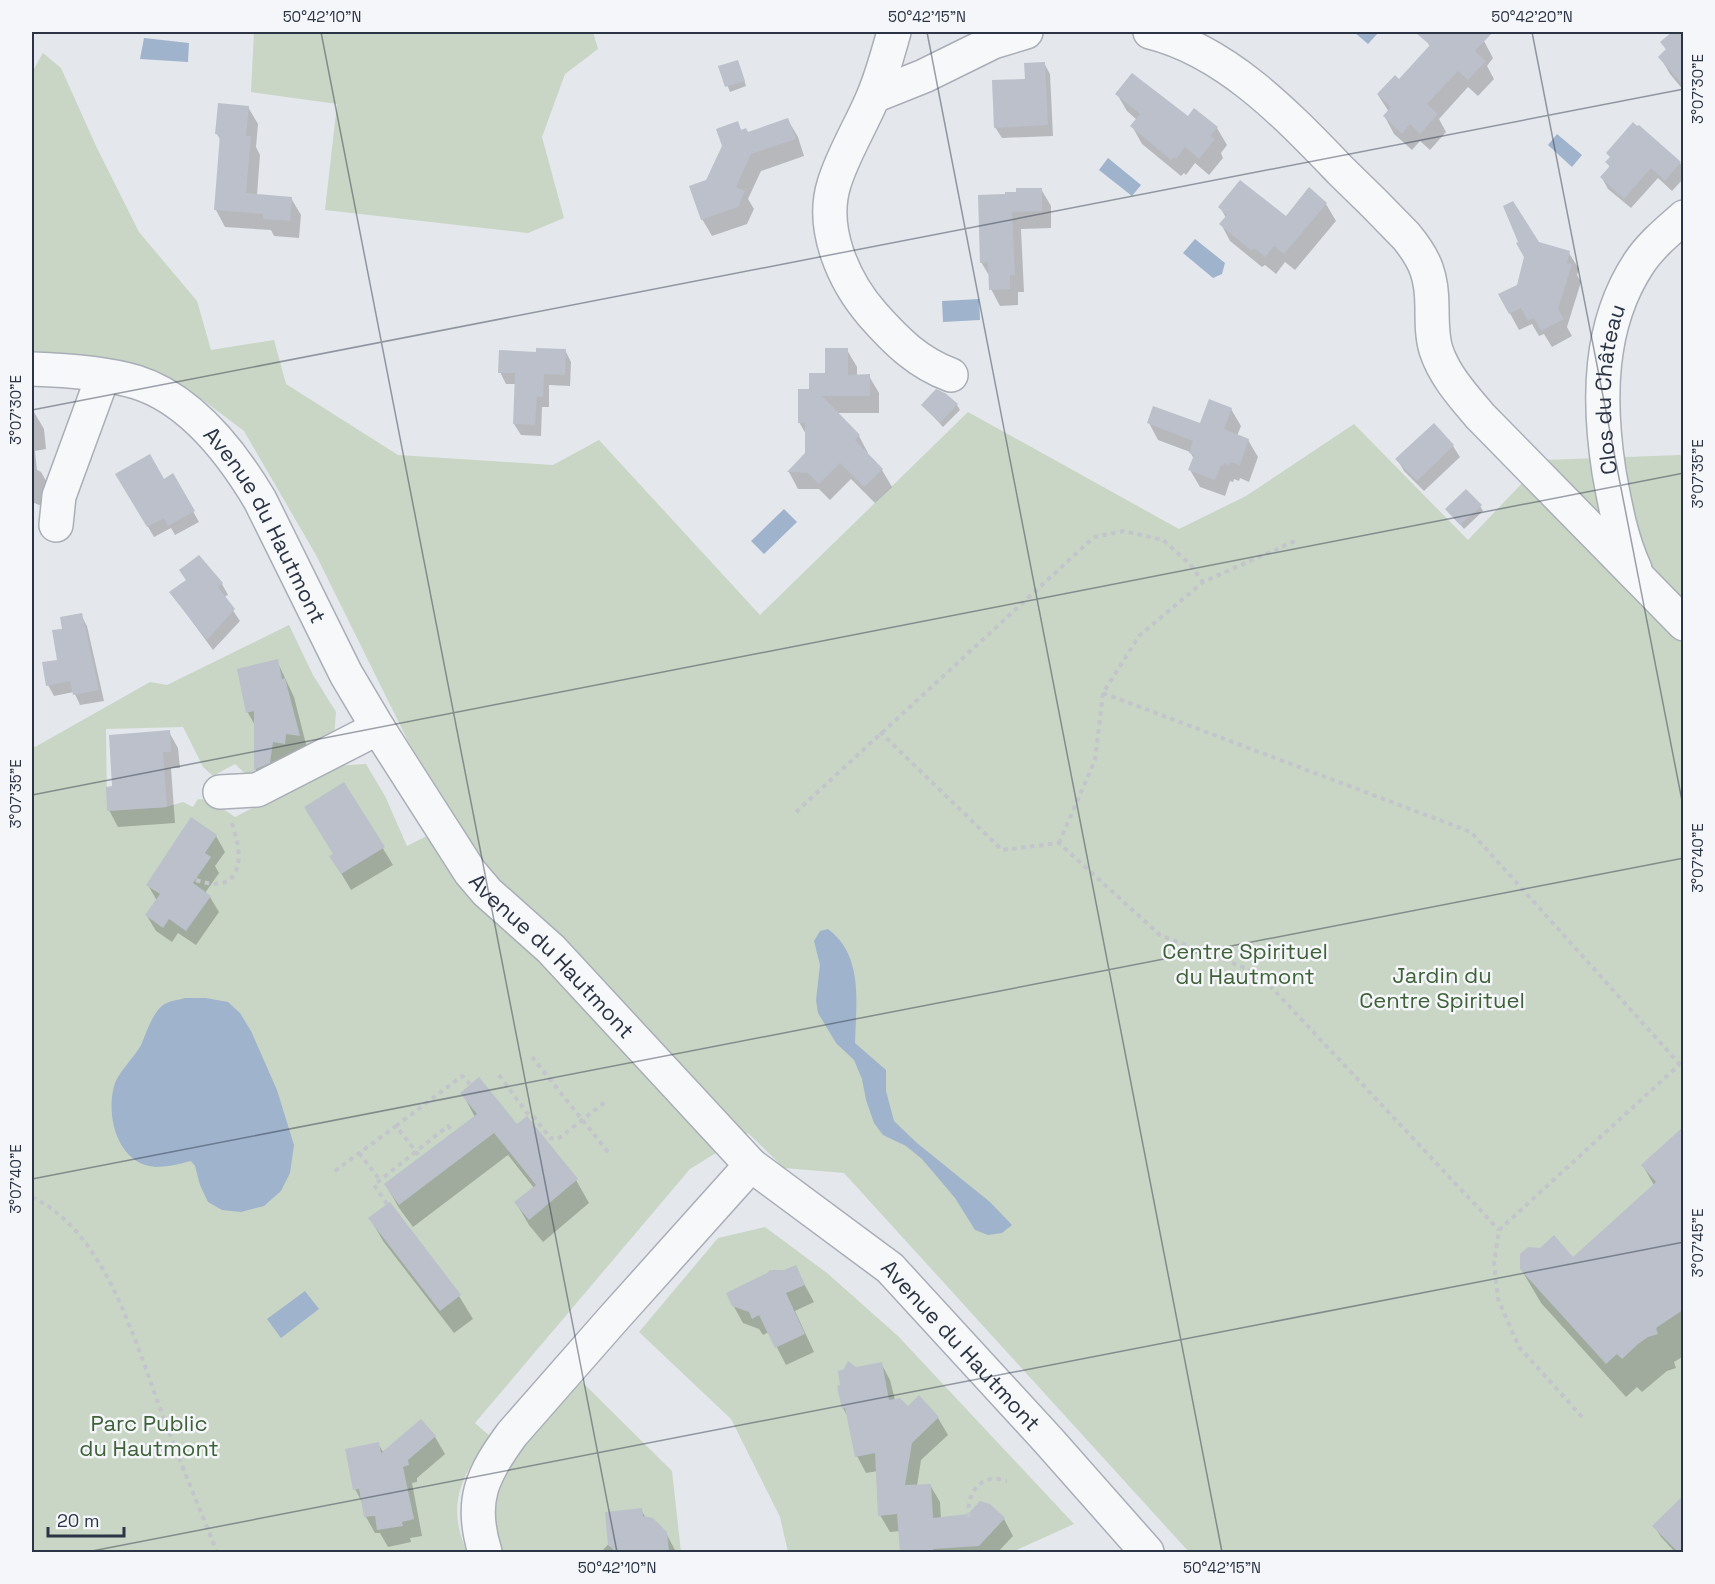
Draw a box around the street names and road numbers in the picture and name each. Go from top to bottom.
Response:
street label: Clos du Château [1589,300,1631,477]
street label: Avenue du Hautmont [198,420,333,628]
street label: Avenue du Hautmont [463,867,641,1044]
street label: Avenue du Hautmont [875,1254,1047,1437]

